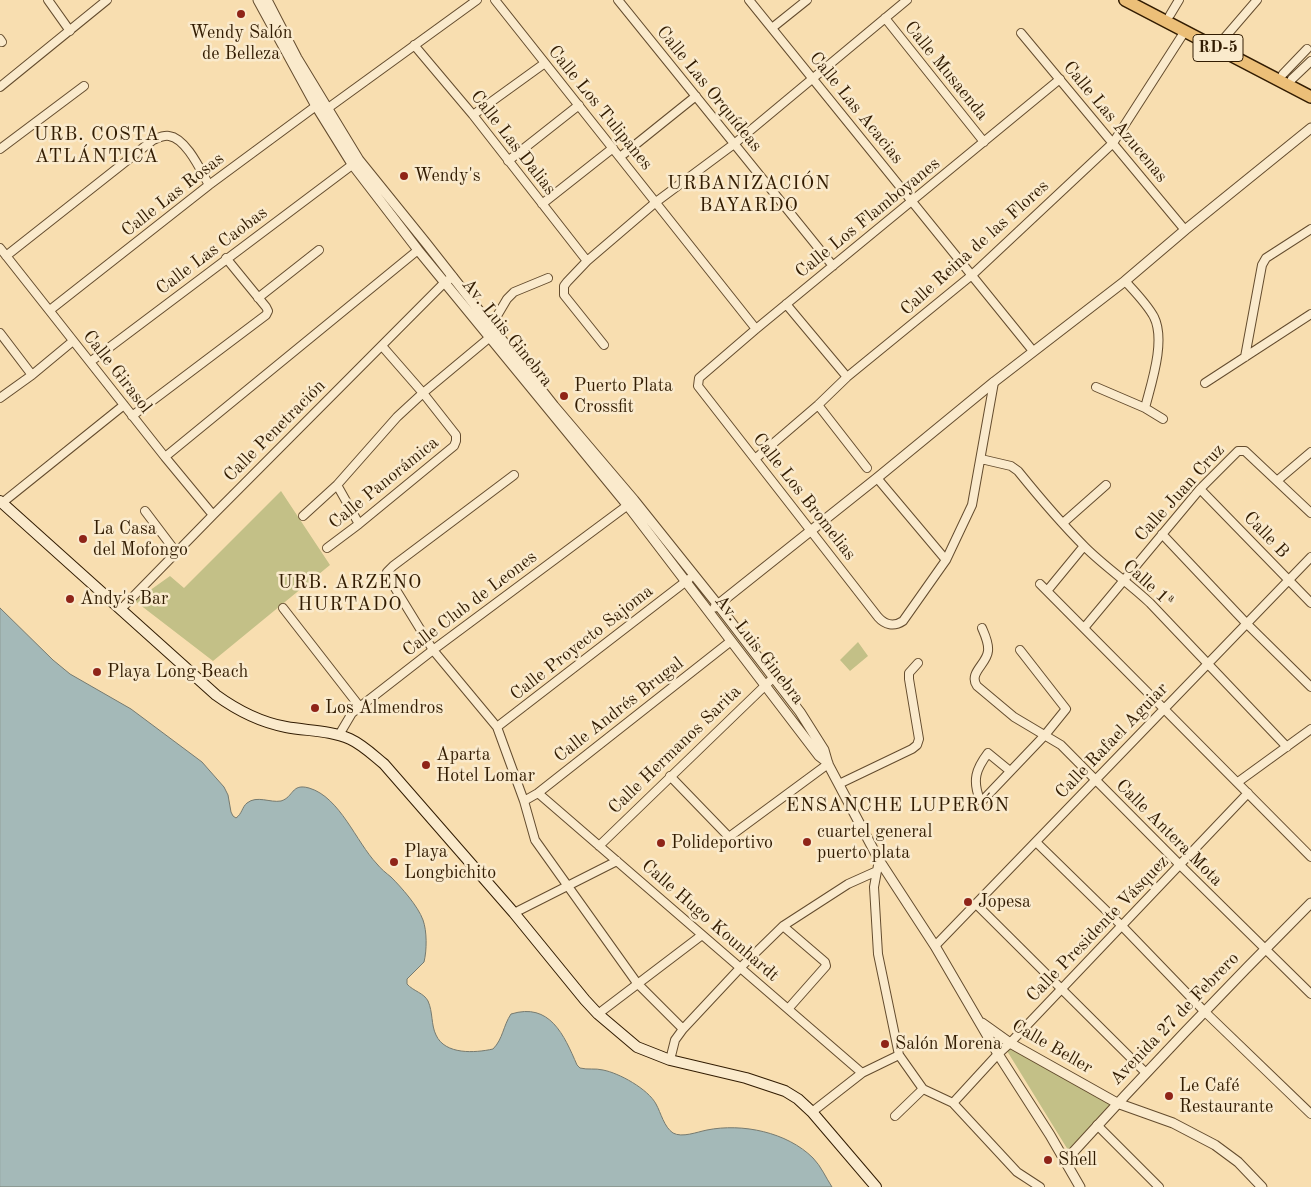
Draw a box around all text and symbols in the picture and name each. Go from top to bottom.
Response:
marker: Wendy Salón de Belleza [235,8,247,20]
street label: Calle Musaenda [899,17,993,125]
place label: Wendy Salón de Belleza [189,22,293,64]
street label: Calle Las Orquídeas [652,22,766,156]
road number: RD-5 [1193,34,1243,62]
street label: Calle Los Tulipanes [543,41,657,175]
street label: Calle Las Acacias [804,48,908,168]
street label: Calle Las Azucenas [1058,57,1172,187]
street label: Calle Las Dalias [465,86,561,200]
district label: URB. COSTA ATLÁNTICA [32,124,162,168]
street label: Calle Las Rosas [117,148,229,242]
street label: Calle Los Flamboyanes [791,153,945,283]
place label: Wendy's [414,165,481,187]
marker: Wendy's [398,170,410,182]
district label: URBANIZACIÓN BAYARDO [666,173,832,217]
street label: Calle Reina de las Flores [896,176,1054,320]
street label: Calle Las Caobas [152,202,272,300]
street label: Av. Luis Ginebra [457,275,557,391]
street label: Calle Girasol [78,326,156,418]
street label: Calle Penetración [219,375,331,487]
place label: Puerto Plata Crossfit [574,375,673,418]
marker: Puerto Plata Crossfit [558,390,570,402]
street label: Calle Los Bromelias [748,429,860,565]
street label: Calle Panorámica [325,432,443,534]
street label: Calle Juan Cruz [1131,440,1229,546]
street label: Calle B [1239,507,1293,563]
place label: La Casa del Mofongo [93,518,188,560]
marker: La Casa del Mofongo [77,533,89,545]
street label: Calle Club de Leones [399,546,541,662]
street label: Calle 1ª [1118,555,1178,613]
district label: URB. ARZENO HURTADO [276,572,424,616]
street label: Calle Proyecto Sajoma [506,580,658,706]
place label: Andy's Bar [80,588,168,610]
street label: Av. Luis Ginebra [710,591,808,709]
marker: Andy's Bar [64,593,76,605]
street label: Calle Andrés Brugal [550,653,688,767]
place label: Playa Long Beach [107,661,248,683]
marker: Playa Long Beach [91,666,103,678]
street label: Calle Rafael Aguiar [1051,678,1173,804]
street label: Calle Hermanos Sarita [604,681,746,819]
place label: Los Almendros [325,697,443,719]
marker: Los Almendros [309,702,321,714]
place label: Aparta Hotel Lomar [436,744,535,786]
marker: Aparta Hotel Lomar [420,759,432,771]
street label: Calle Antera Mota [1111,775,1227,891]
district label: ENSANCHE LUPERÓN [784,795,1012,817]
place label: cuartel general puerto plata [817,821,932,864]
place label: Polideportivo [671,832,773,854]
marker: cuartel general puerto plata [801,836,813,848]
marker: Polideportivo [655,837,667,849]
place label: Playa Longbichito [404,841,496,884]
street label: Calle Presidente Vásquez [1022,851,1174,1007]
street label: Calle Hugo Kounhardt [637,855,783,987]
marker: Playa Longbichito [388,856,400,868]
place label: Jopesa [978,891,1031,913]
marker: Jopesa [962,896,974,908]
street label: Avenida 27 de Febrero [1106,948,1244,1090]
street label: Calle Beller [1008,1015,1096,1079]
place label: Salón Morena [895,1033,1002,1055]
marker: Salón Morena [879,1038,891,1050]
place label: Le Café Restaurante [1179,1075,1273,1118]
marker: Le Café Restaurante [1163,1090,1175,1102]
place label: Shell [1058,1149,1097,1171]
marker: Shell [1042,1154,1054,1166]

